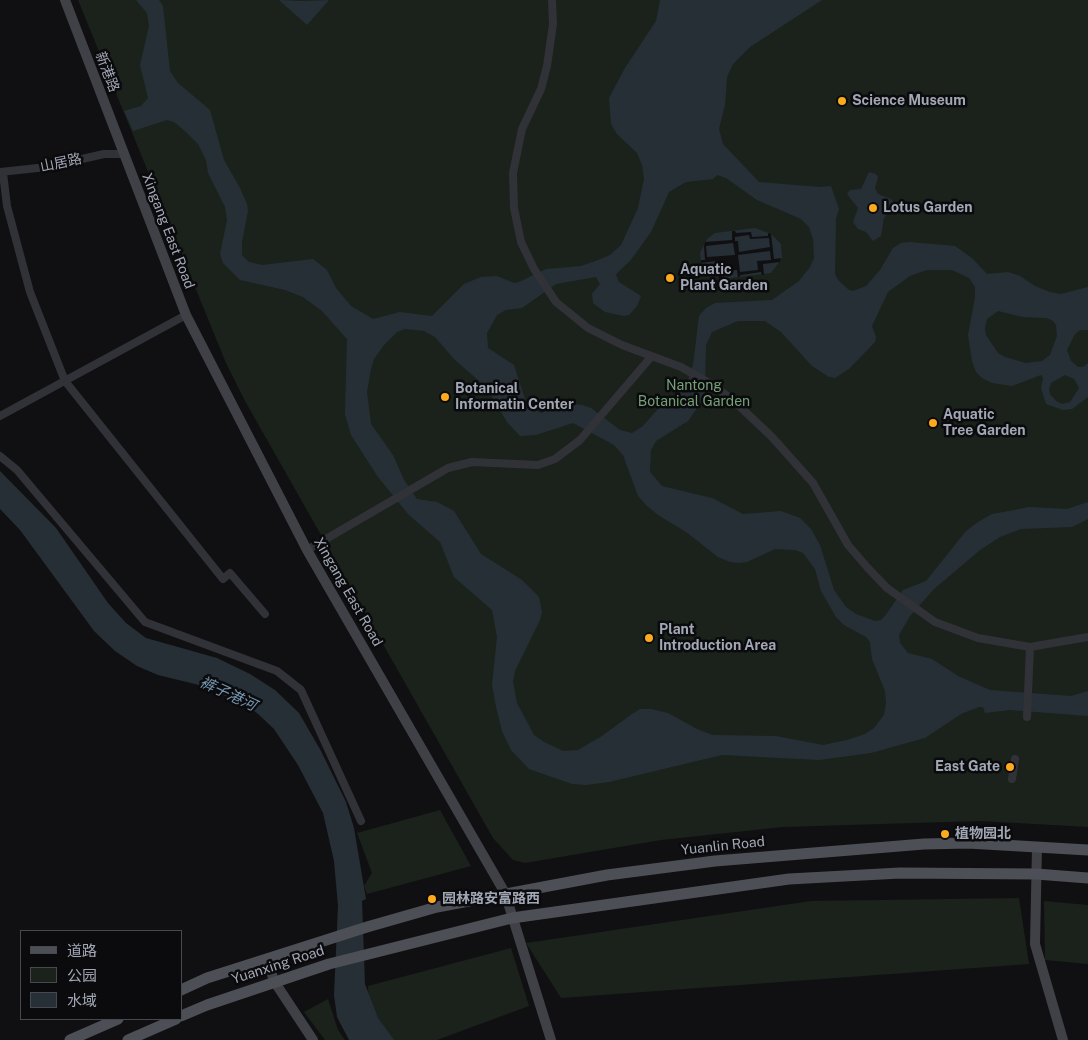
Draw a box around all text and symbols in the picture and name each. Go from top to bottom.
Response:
street label: 新港路 [92,49,122,95]
place label: Science Museum [852,93,966,109]
marker: Science Museum [836,95,848,107]
street label: 山居路 [39,150,83,176]
street label: Xingang East Road [138,171,198,291]
place label: Lotus Garden [883,200,973,216]
marker: Lotus Garden [867,202,879,214]
place label: Aquatic Plant Garden [680,262,768,294]
marker: Aquatic Plant Garden [664,272,676,284]
park label: Nantong Botanical Garden [638,378,750,411]
place label: Botanical Informatin Center [455,381,574,414]
marker: Botanical Informatin Center [439,391,451,403]
place label: Aquatic Tree Garden [943,407,1026,440]
marker: Aquatic Tree Garden [927,417,939,429]
street label: Xingang East Road [310,535,386,649]
place label: Plant Introduction Area [659,622,776,654]
marker: Plant Introduction Area [643,632,655,644]
water label: 裤子港河 [197,673,259,715]
place label: East Gate [935,759,1000,775]
marker: East Gate [1004,761,1016,773]
place label: 植物园北 [955,826,1011,842]
marker: 植物园北 [939,828,951,840]
street label: Yuanlin Road [680,833,766,859]
place label: 园林路安富路西 [442,891,540,907]
marker: 园林路安富路西 [426,893,438,905]
legend [20,930,182,1020]
text: 道路 [67,942,97,959]
street label: Yuanxing Road [230,942,326,988]
text: 公园 [67,967,97,984]
text: 水域 [67,992,97,1009]

